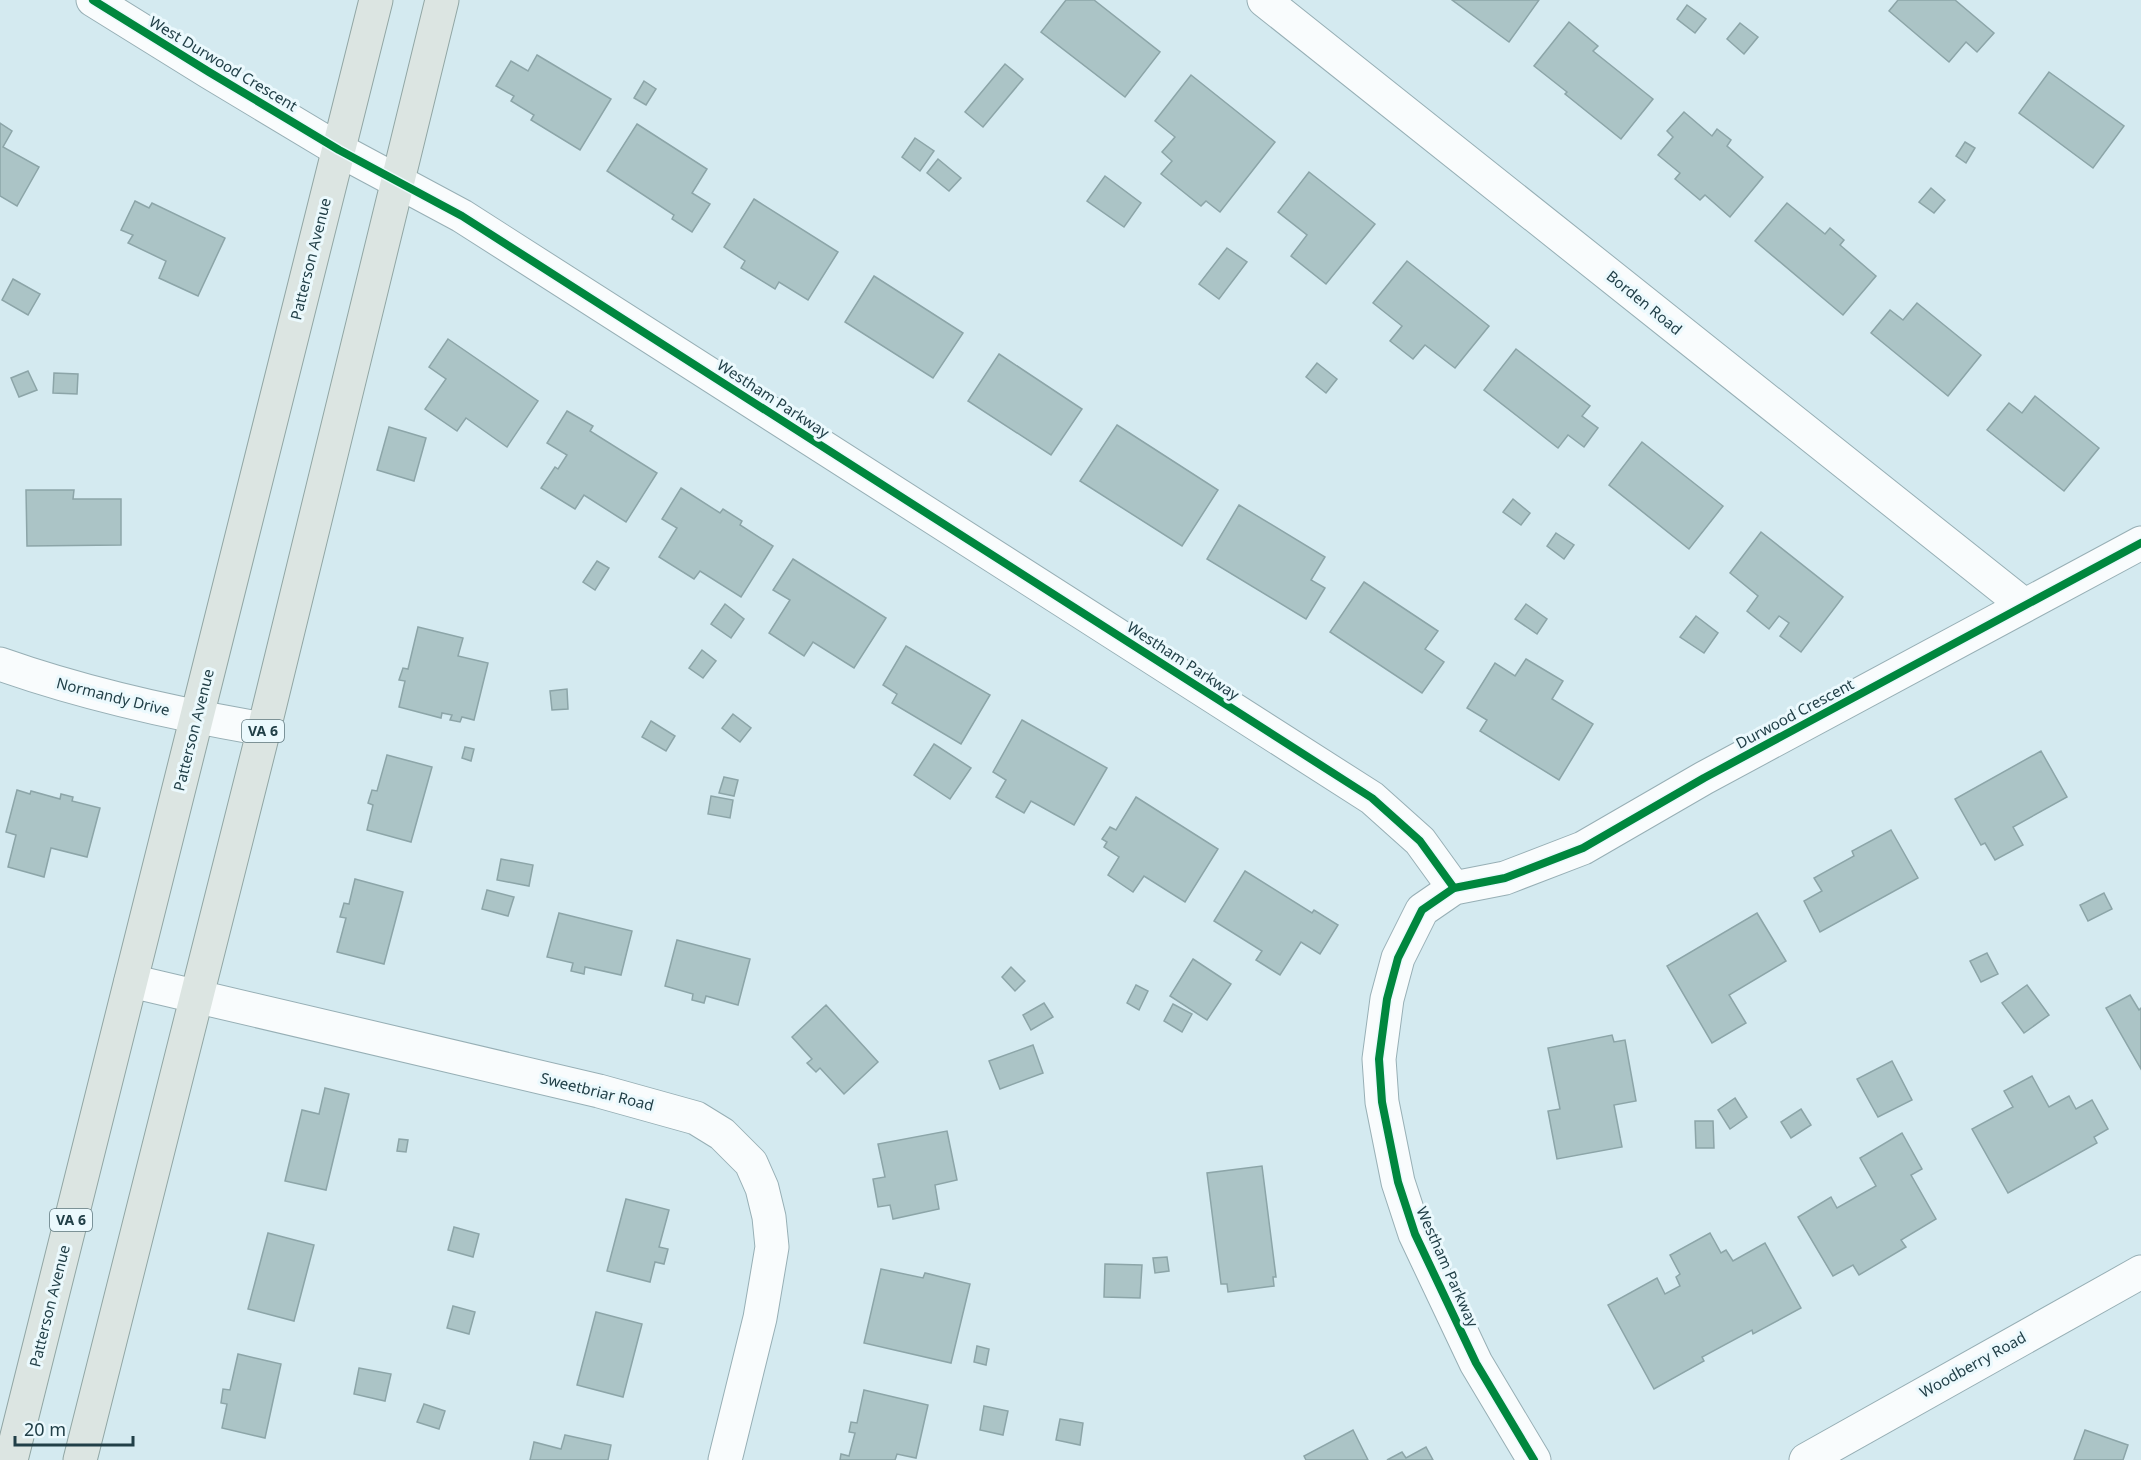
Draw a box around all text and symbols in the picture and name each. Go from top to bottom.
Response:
street label: West Durwood Crescent [146,11,302,116]
street label: Patterson Avenue [285,196,335,322]
street label: Borden Road [1603,266,1687,339]
street label: Westham Parkway [714,354,834,442]
street label: Westham Parkway [1124,616,1244,704]
street label: Patterson Avenue [168,667,218,793]
street label: Normandy Drive [54,672,172,720]
street label: Durwood Crescent [1732,673,1858,753]
road number: VA 6 [242,720,284,742]
street label: Sweetbriar Road [538,1067,656,1115]
street label: Westham Parkway [1412,1203,1484,1330]
road number: VA 6 [50,1209,92,1231]
street label: Patterson Avenue [24,1243,74,1369]
street label: Woodberry Road [1916,1327,2029,1402]
scale bar [15,1409,134,1447]
text: 20 m [24,1417,66,1441]

